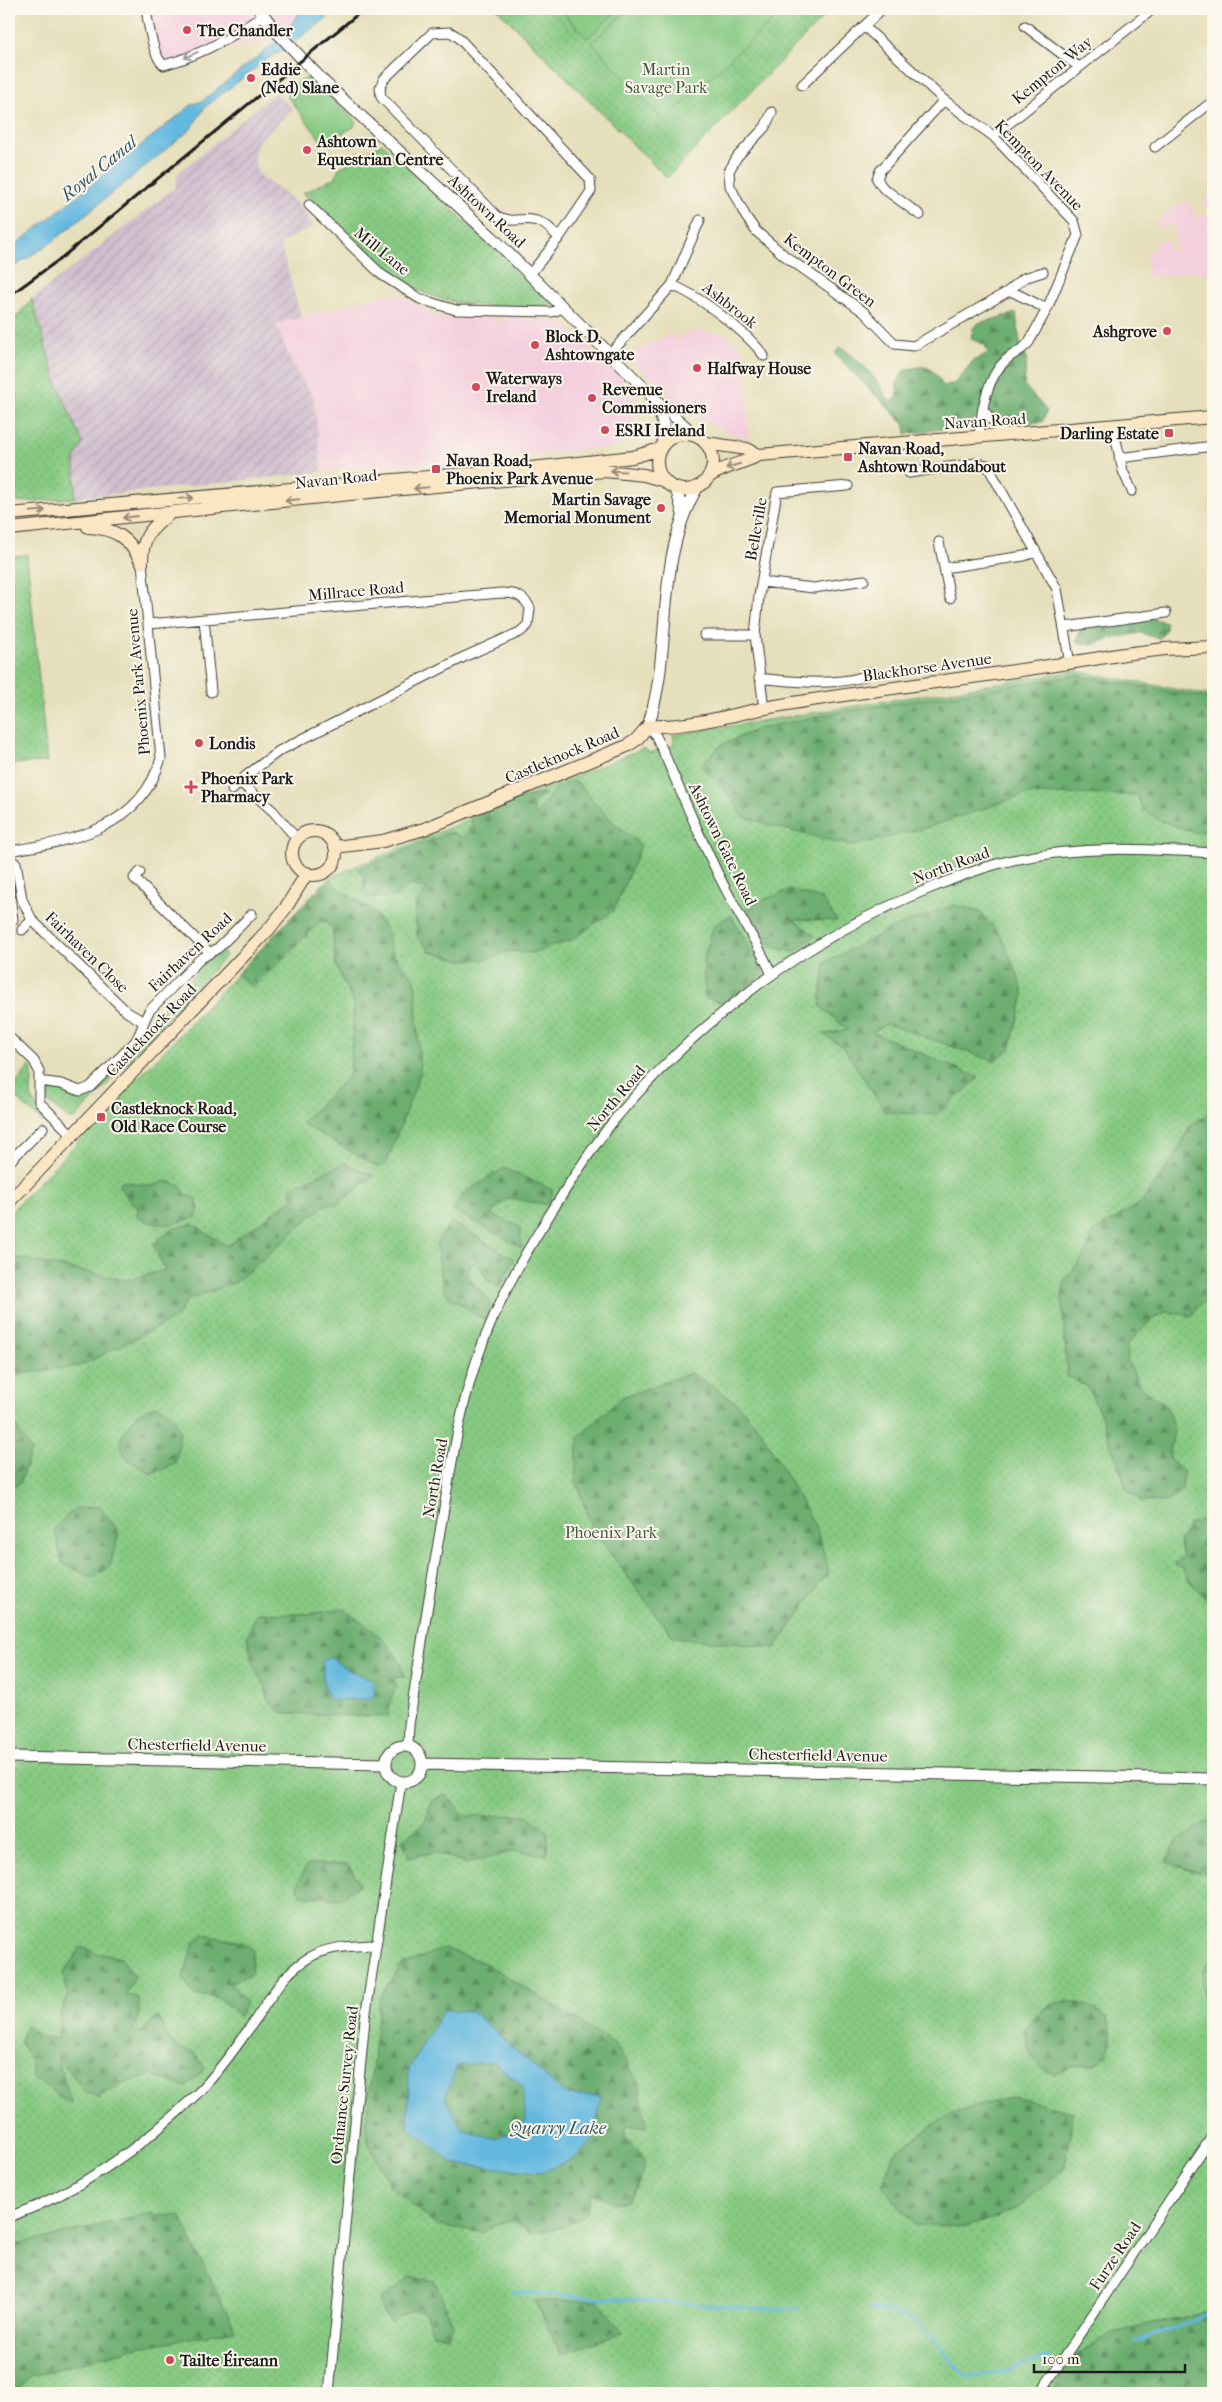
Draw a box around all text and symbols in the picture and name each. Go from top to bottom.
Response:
place label: The Chandler [196,21,294,40]
marker: The Chandler [181,24,193,36]
street label: Kempton Way [1008,31,1096,108]
one-way arrow [184,51,199,61]
place label: Eddie (Ned) Slane [261,60,339,98]
park label: Martin Savage Park [625,60,708,97]
marker: Eddie (Ned) Slane [245,72,257,84]
street label: Kempton Avenue [991,115,1087,215]
water label: Royal Canal [56,130,143,207]
place label: Ashtown Equestrian Centre [316,132,444,170]
marker: Ashtown Equestrian Centre [301,144,313,156]
street label: Ashtown Road [444,170,530,252]
street label: Mill Lane [350,223,414,279]
street label: Kempton Green [780,229,881,311]
street label: Ashbrook [698,277,762,333]
place label: Ashgrove [1092,322,1157,342]
marker: Ashgrove [1161,325,1173,337]
place label: Block D, Ashtowngate [544,327,634,365]
marker: Block D, Ashtowngate [529,339,541,351]
place label: Halfway House [707,359,811,379]
marker: Halfway House [691,362,703,374]
place label: Waterways Ireland [485,369,562,406]
place label: Revenue Commissioners [602,380,707,417]
marker: Waterways Ireland [470,381,482,393]
marker: Revenue Commissioners [586,392,598,404]
street label: Navan Road [943,409,1027,433]
place label: ESRI Ireland [615,421,706,440]
marker: ESRI Ireland [599,424,611,436]
place label: Darling Estate [1060,424,1159,444]
marker: Darling Estate [1163,427,1175,439]
place label: Navan Road, Ashtown Roundabout [857,439,1006,476]
place label: Navan Road, Phoenix Park Avenue [446,451,593,488]
marker: Navan Road, Ashtown Roundabout [842,451,854,463]
one-way arrow [725,461,741,471]
marker: Navan Road, Phoenix Park Avenue [430,463,442,475]
street label: Navan Road [294,465,378,493]
one-way arrow [610,467,626,476]
one-way arrow [413,483,429,493]
place label: Martin Savage Memorial Monument [503,490,651,527]
one-way arrow [177,493,193,502]
one-way arrow [284,495,300,505]
street label: Belleville [741,496,771,562]
marker: Martin Savage Memorial Monument [655,502,667,514]
one-way arrow [30,506,46,516]
one-way arrow [122,512,138,522]
street label: Millrace Road [307,577,405,605]
street label: Phoenix Park Avenue [122,608,154,756]
street label: Blackhorse Avenue [861,649,993,685]
street label: Castleknock Road [502,722,622,788]
place label: Londis [209,734,255,753]
marker: Londis [193,737,205,749]
place label: Phoenix Park Pharmacy [201,769,294,807]
street label: Ashtown Gate Road [685,778,761,909]
marker: Phoenix Park Pharmacy [185,781,197,793]
street label: North Road [910,842,992,888]
street label: Fairhaven Close [41,907,133,997]
street label: Fairhaven Road [144,908,236,996]
street label: Castleknock Road [102,979,200,1080]
street label: North Road [583,1061,649,1135]
place label: Castleknock Road, Old Race Course [111,1099,236,1136]
marker: Castleknock Road, Old Race Course [95,1111,107,1123]
street label: North Road [419,1436,451,1519]
park label: Phoenix Park [565,1523,658,1542]
street label: Chesterfield Avenue [127,1734,267,1756]
street label: Chesterfield Avenue [748,1744,888,1766]
street label: Ordnance Survey Road [326,2005,362,2165]
water label: Quarry Lake [509,2118,607,2139]
street label: Furze Road [1085,2218,1145,2294]
scale bar [1034,2342,1186,2374]
place label: Tailte Éireann [179,2350,279,2370]
text: 100 m [1042,2350,1080,2368]
marker: Tailte Éireann [164,2354,176,2366]

